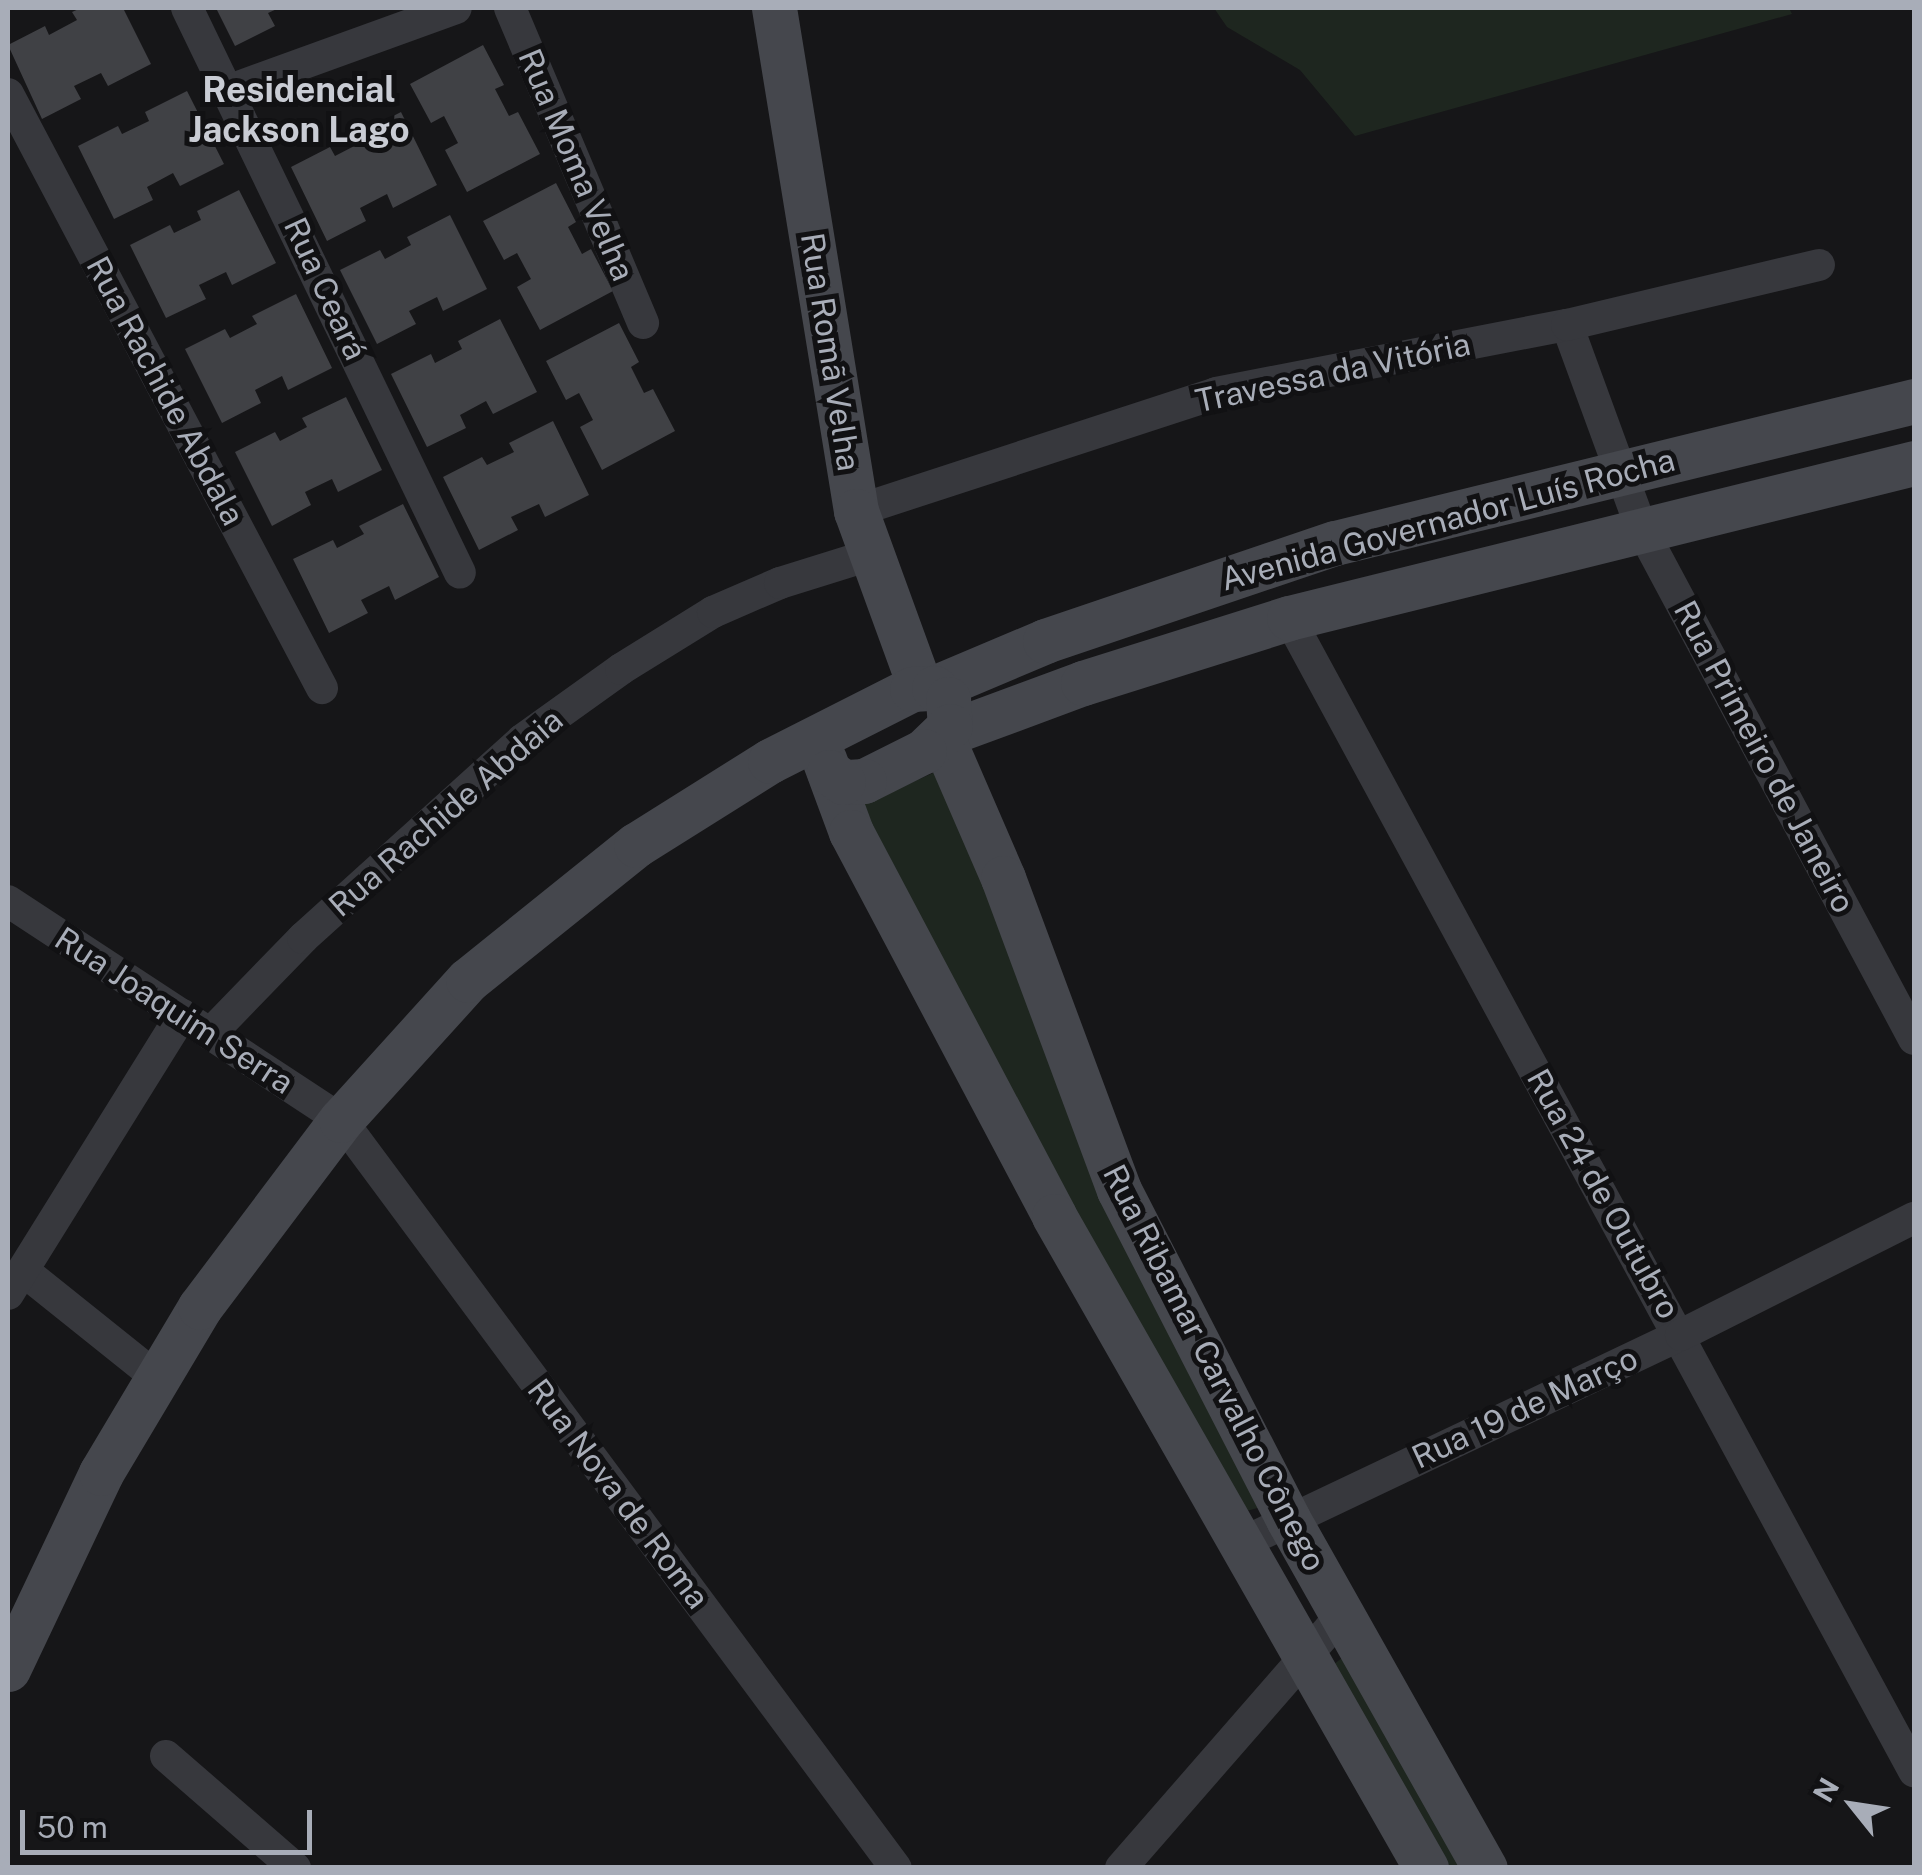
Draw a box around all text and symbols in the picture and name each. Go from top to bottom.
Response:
street label: Rua Moma Velha [510,43,642,287]
district label: Residencial Jackson Lago [188,69,410,151]
street label: Rua Ceará [275,212,375,366]
street label: Rua Romã Velha [792,230,868,474]
street label: Rua Rachide Abdala [78,250,252,532]
street label: Travessa da Vitória [1192,325,1474,421]
street label: Avenida Governador Luís Rocha [1217,441,1679,599]
street label: Rua Primeiro de Janeiro [1665,594,1863,920]
street label: Rua Rachide Abdaia [321,701,571,925]
street label: Rua Joaquim Serra [48,920,300,1102]
street label: Rua 24 de Outubro [1518,1062,1688,1326]
street label: Rua Ribamar Carvalho Cônego [1095,1158,1333,1578]
street label: Rua 19 de Março [1406,1339,1644,1477]
street label: Rua Nova de Roma [519,1371,717,1617]
north arrow [1802,1755,1902,1855]
text: N [1806,1772,1845,1807]
scale bar [25,1790,318,1852]
text: 50 m [37,1809,108,1845]

